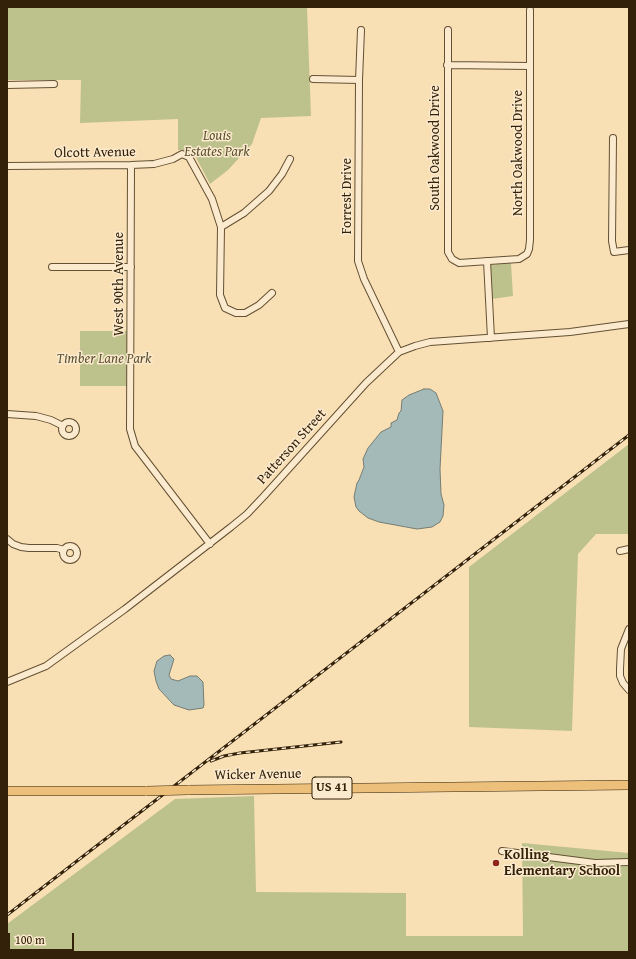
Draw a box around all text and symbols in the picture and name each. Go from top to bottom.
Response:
street label: South Oakwood Drive [427,85,443,211]
street label: North Oakwood Drive [510,90,526,216]
park label: Louis Estates Park [184,128,250,160]
street label: Olcott Avenue [54,144,136,162]
street label: Forrest Drive [339,158,355,234]
street label: West 90th Avenue [111,232,127,336]
park label: Timber Lane Park [57,351,151,367]
street label: Patterson Street [254,406,330,488]
street label: Wicker Avenue [214,766,302,784]
road number: US 41 [312,777,352,799]
place label: Kolling Elementary School [504,847,620,880]
marker: Kolling Elementary School [491,858,501,868]
scale bar [10,925,76,951]
text: 100 m [15,931,45,948]

